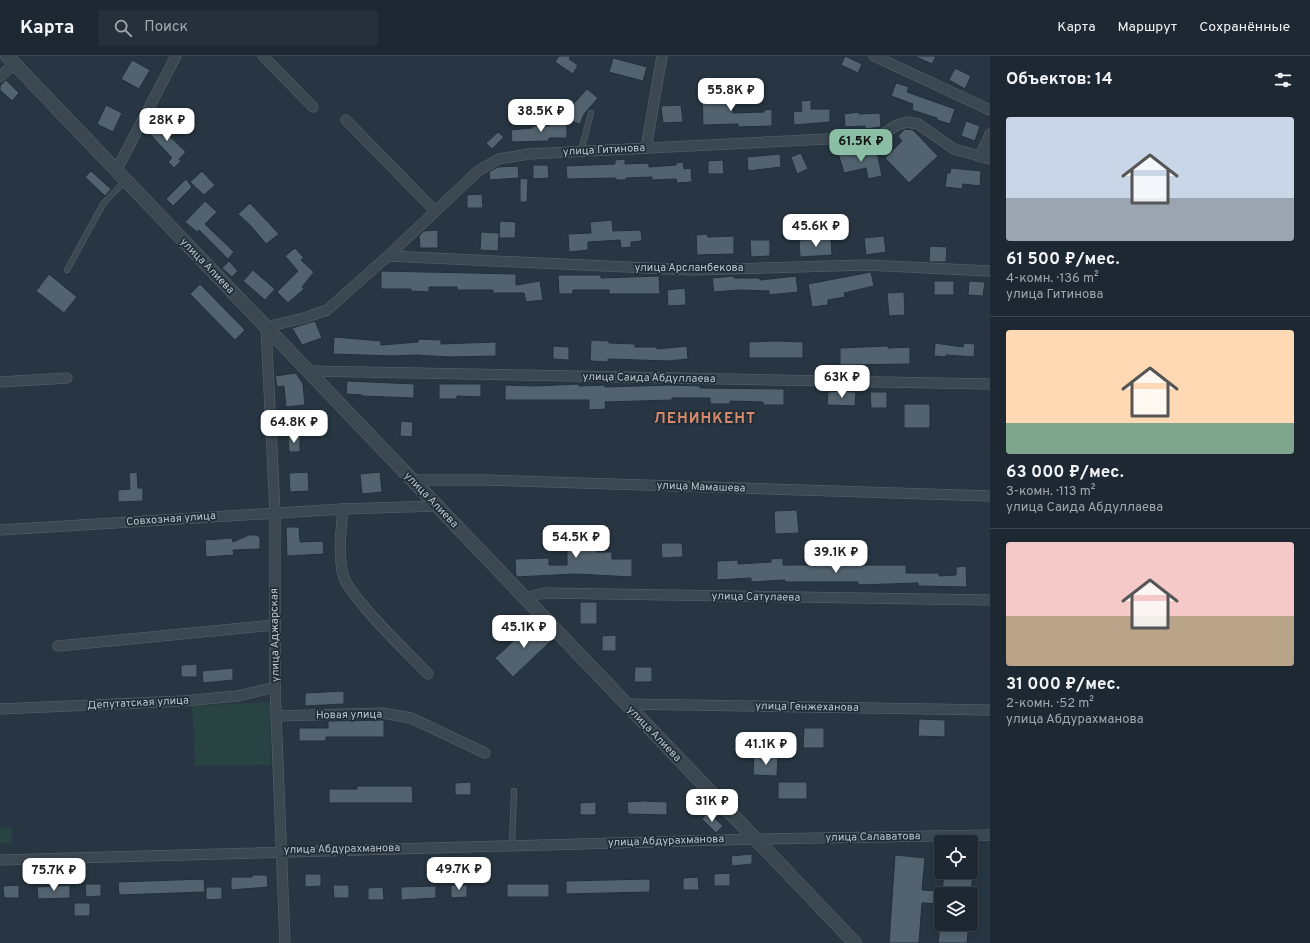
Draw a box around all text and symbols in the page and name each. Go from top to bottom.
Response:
search box [98,10,378,46]
text: Карта [20,16,74,40]
icon: search [112,17,134,39]
text: Поиск [144,18,188,37]
text: Карта [1057,19,1096,36]
text: Маршрут [1118,19,1177,36]
text: Сохранённые [1199,19,1290,36]
text: Объектов: 14 [1006,69,1113,91]
icon: filters [1272,69,1294,91]
pin: 55.8K ₽ [694,78,768,112]
text: 55.8K ₽ [707,83,755,99]
pin: 38.5K ₽ [504,99,578,133]
text: 38.5K ₽ [517,104,565,120]
pin: 28K ₽ [139,108,195,142]
text: 28K ₽ [148,113,186,129]
pin: 61.5K ₽ [824,129,898,163]
text: 61.5K ₽ [838,134,884,150]
street label: улица Гитинова [562,141,646,159]
icon: home [1114,143,1186,215]
pin: 45.6K ₽ [779,214,853,248]
text: 45.6K ₽ [792,219,840,235]
street label: улица Алиева [177,235,237,297]
text: 61 500 ₽/мес. [1006,249,1120,271]
street label: улица Арсланбекова [634,261,744,275]
text: 4-комн. · 136 m² [1006,271,1099,287]
text: улица Гитинова [1006,287,1103,303]
icon: home [1114,356,1186,428]
pin: 63K ₽ [814,365,870,399]
street label: улица Саида Абдуллаева [582,370,716,386]
text: 63K ₽ [824,370,860,386]
pin: 64.8K ₽ [257,410,331,444]
district label: ЛЕНИНКЕНТ [654,410,756,429]
text: 64.8K ₽ [270,415,318,431]
text: 63 000 ₽/мес. [1006,462,1124,484]
street label: улица Алиева [401,469,461,531]
street label: улица Мамашева [656,478,746,496]
text: 3-комн. · 113 m² [1006,484,1095,500]
text: улица Саида Абдуллаева [1006,500,1163,516]
street label: Совхозная улица [126,509,217,529]
pin: 54.5K ₽ [539,525,613,559]
text: 54.5K ₽ [552,530,600,546]
pin: 39.1K ₽ [799,540,873,574]
text: 39.1K ₽ [813,545,859,561]
icon: home [1114,568,1186,640]
street label: улица Аджарская [267,588,283,682]
street label: улица Сатулаева [712,589,801,605]
pin: 45.1K ₽ [487,615,561,649]
text: 45.1K ₽ [501,620,547,636]
text: 31 000 ₽/мес. [1006,674,1120,696]
street label: Депутатская улица [87,693,189,713]
text: 2-комн. · 52 m² [1006,696,1094,712]
street label: улица Генжеханова [755,699,859,715]
street label: улица Алиева [624,703,684,765]
street label: Новая улица [316,707,383,723]
text: улица Абдурахманова [1006,712,1144,728]
pin: 41.1K ₽ [729,732,803,766]
text: 41.1K ₽ [745,737,787,753]
pin: 31K ₽ [684,789,740,823]
text: 31K ₽ [695,794,729,810]
street label: улица Салаватова [825,829,921,845]
street label: улица Абдурахманова [608,832,725,850]
map controls [934,835,978,931]
button: locate [934,835,978,879]
street label: улица Абдурахманова [284,841,401,857]
pin: 49.7K ₽ [422,857,496,891]
pin: 75.7K ₽ [17,858,91,892]
text: 49.7K ₽ [436,862,482,878]
text: 75.7K ₽ [32,863,76,879]
button: layers [934,887,978,931]

